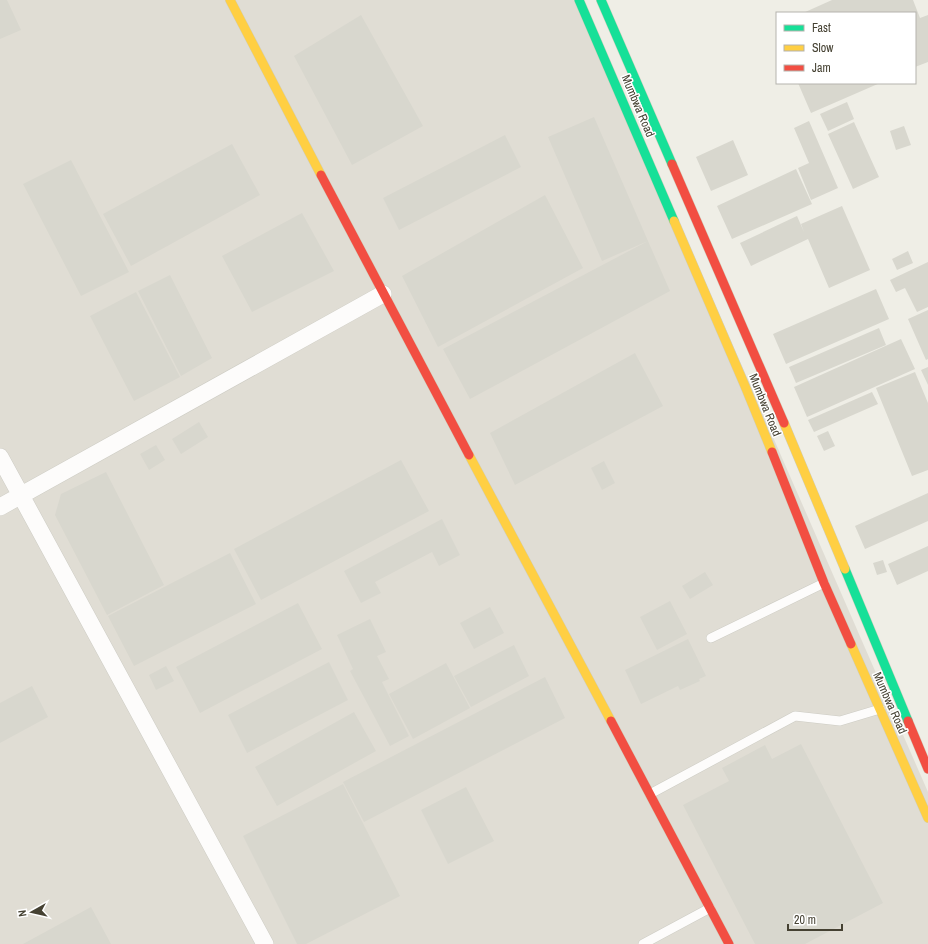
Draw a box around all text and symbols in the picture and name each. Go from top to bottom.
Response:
legend [776,12,916,84]
text: Fast [812,20,831,36]
text: Slow [812,40,834,56]
text: Jam [812,60,831,76]
street label: Mumbwa Road [618,72,658,140]
street label: Mumbwa Road [745,371,785,439]
street label: Mumbwa Road [869,670,911,736]
north arrow [12,892,52,932]
scale bar [788,906,842,932]
text: N [15,909,29,918]
text: 20 m [794,912,816,928]

